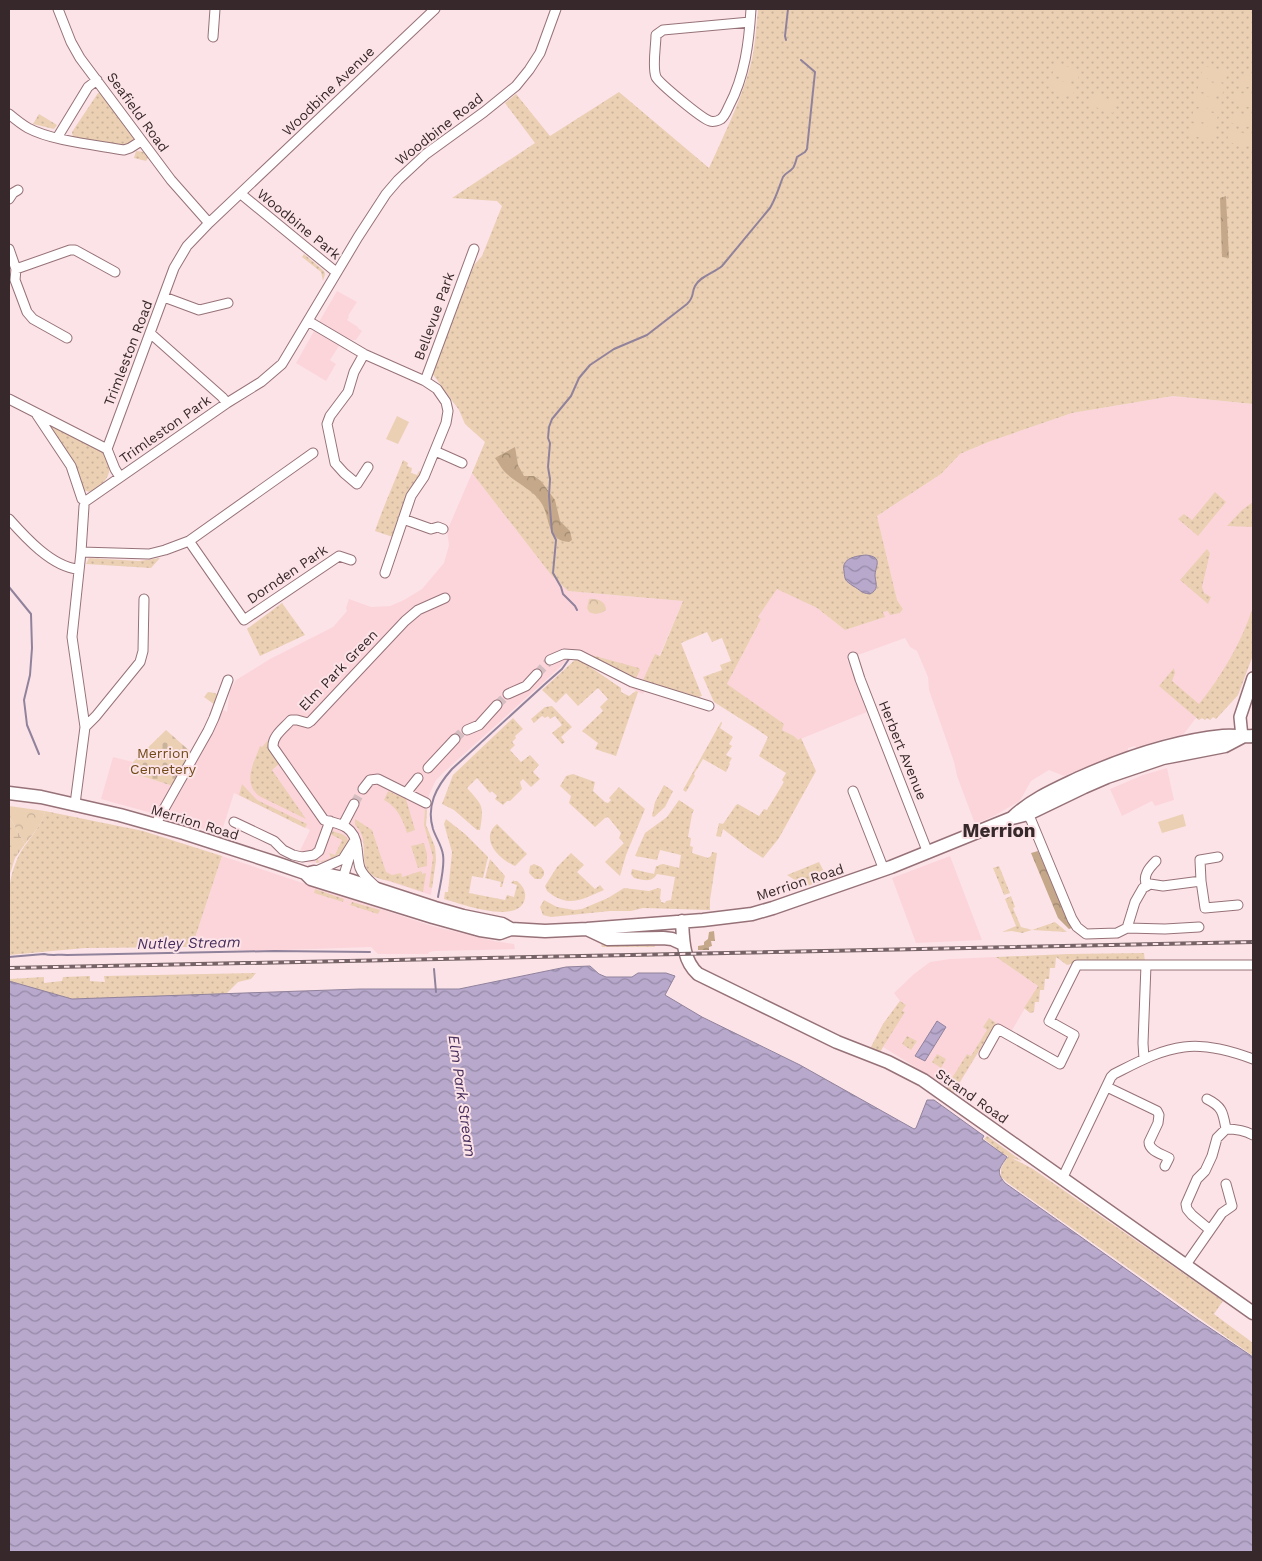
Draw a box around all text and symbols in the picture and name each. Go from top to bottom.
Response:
street label: Woodbine Avenue [279,43,377,139]
street label: Seafield Road [104,69,172,155]
street label: Woodbine Road [392,90,486,168]
street label: Woodbine Park [254,185,344,263]
street label: Bellevue Park [411,270,457,362]
street label: Trimleston Road [100,298,156,408]
street label: Trimleston Park [116,391,214,466]
street label: Dornden Park [244,541,330,607]
street label: Elm Park Green [295,626,381,714]
street label: Herbert Avenue [876,698,930,802]
park label: Merrion Cemetery [130,745,197,777]
street label: Merrion Road [149,801,241,843]
district label: Merrion [962,819,1036,842]
street label: Merrion Road [754,860,846,904]
water label: Nutley Stream [137,933,241,953]
water label: Elm Park Stream [445,1034,479,1158]
street label: Strand Road [933,1065,1011,1127]

